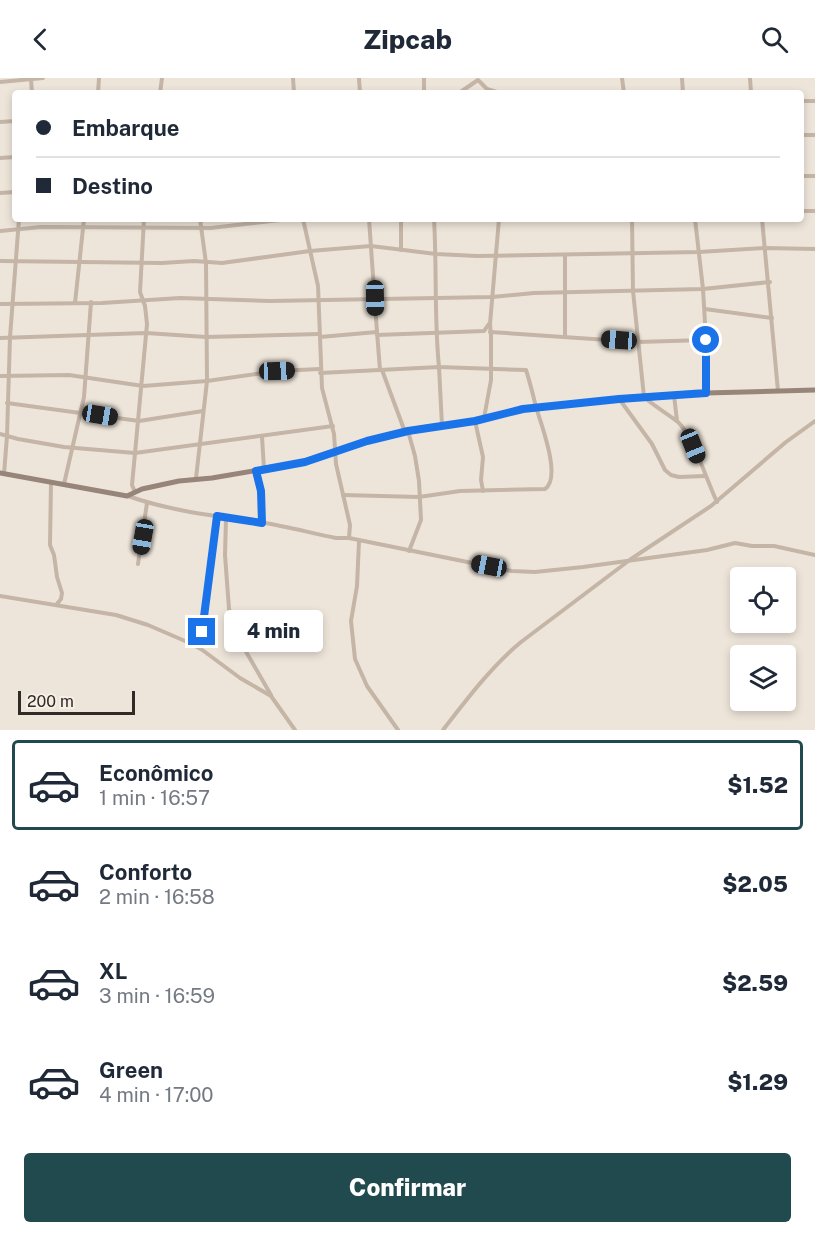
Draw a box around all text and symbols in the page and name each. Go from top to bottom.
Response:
icon: back [24,23,57,56]
text: Zipcab [363,23,452,55]
icon: search [758,23,791,56]
text: Embarque [72,115,179,141]
text: Destino [72,173,153,199]
car [366,280,384,316]
route start [692,326,719,353]
car [600,330,638,350]
car [259,361,295,381]
car [81,403,119,427]
car [678,426,708,466]
car [131,518,155,556]
car [470,554,508,578]
map controls [730,567,796,711]
button: locate [730,567,796,633]
callout: 4 min [223,611,322,653]
route end [188,618,215,645]
text: 4 min [247,619,300,643]
button: layers [730,645,796,711]
scale bar [18,688,135,716]
text: 200 m [27,692,74,711]
icon: car [27,758,81,812]
text: Econômico [99,760,214,786]
text: $1.52 [727,772,788,798]
text: 1 min · 16:57 [99,786,210,810]
icon: car [27,857,81,911]
text: Conforto [99,859,192,885]
text: $2.05 [722,871,788,897]
text: 2 min · 16:58 [99,885,215,909]
icon: car [27,956,81,1010]
text: XL [99,958,127,984]
text: $2.59 [722,970,788,996]
text: 3 min · 16:59 [99,984,215,1008]
icon: car [27,1055,81,1109]
text: Green [99,1057,163,1083]
text: $1.29 [727,1069,788,1095]
text: 4 min · 17:00 [99,1083,214,1107]
button: Confirmar [24,1153,791,1222]

